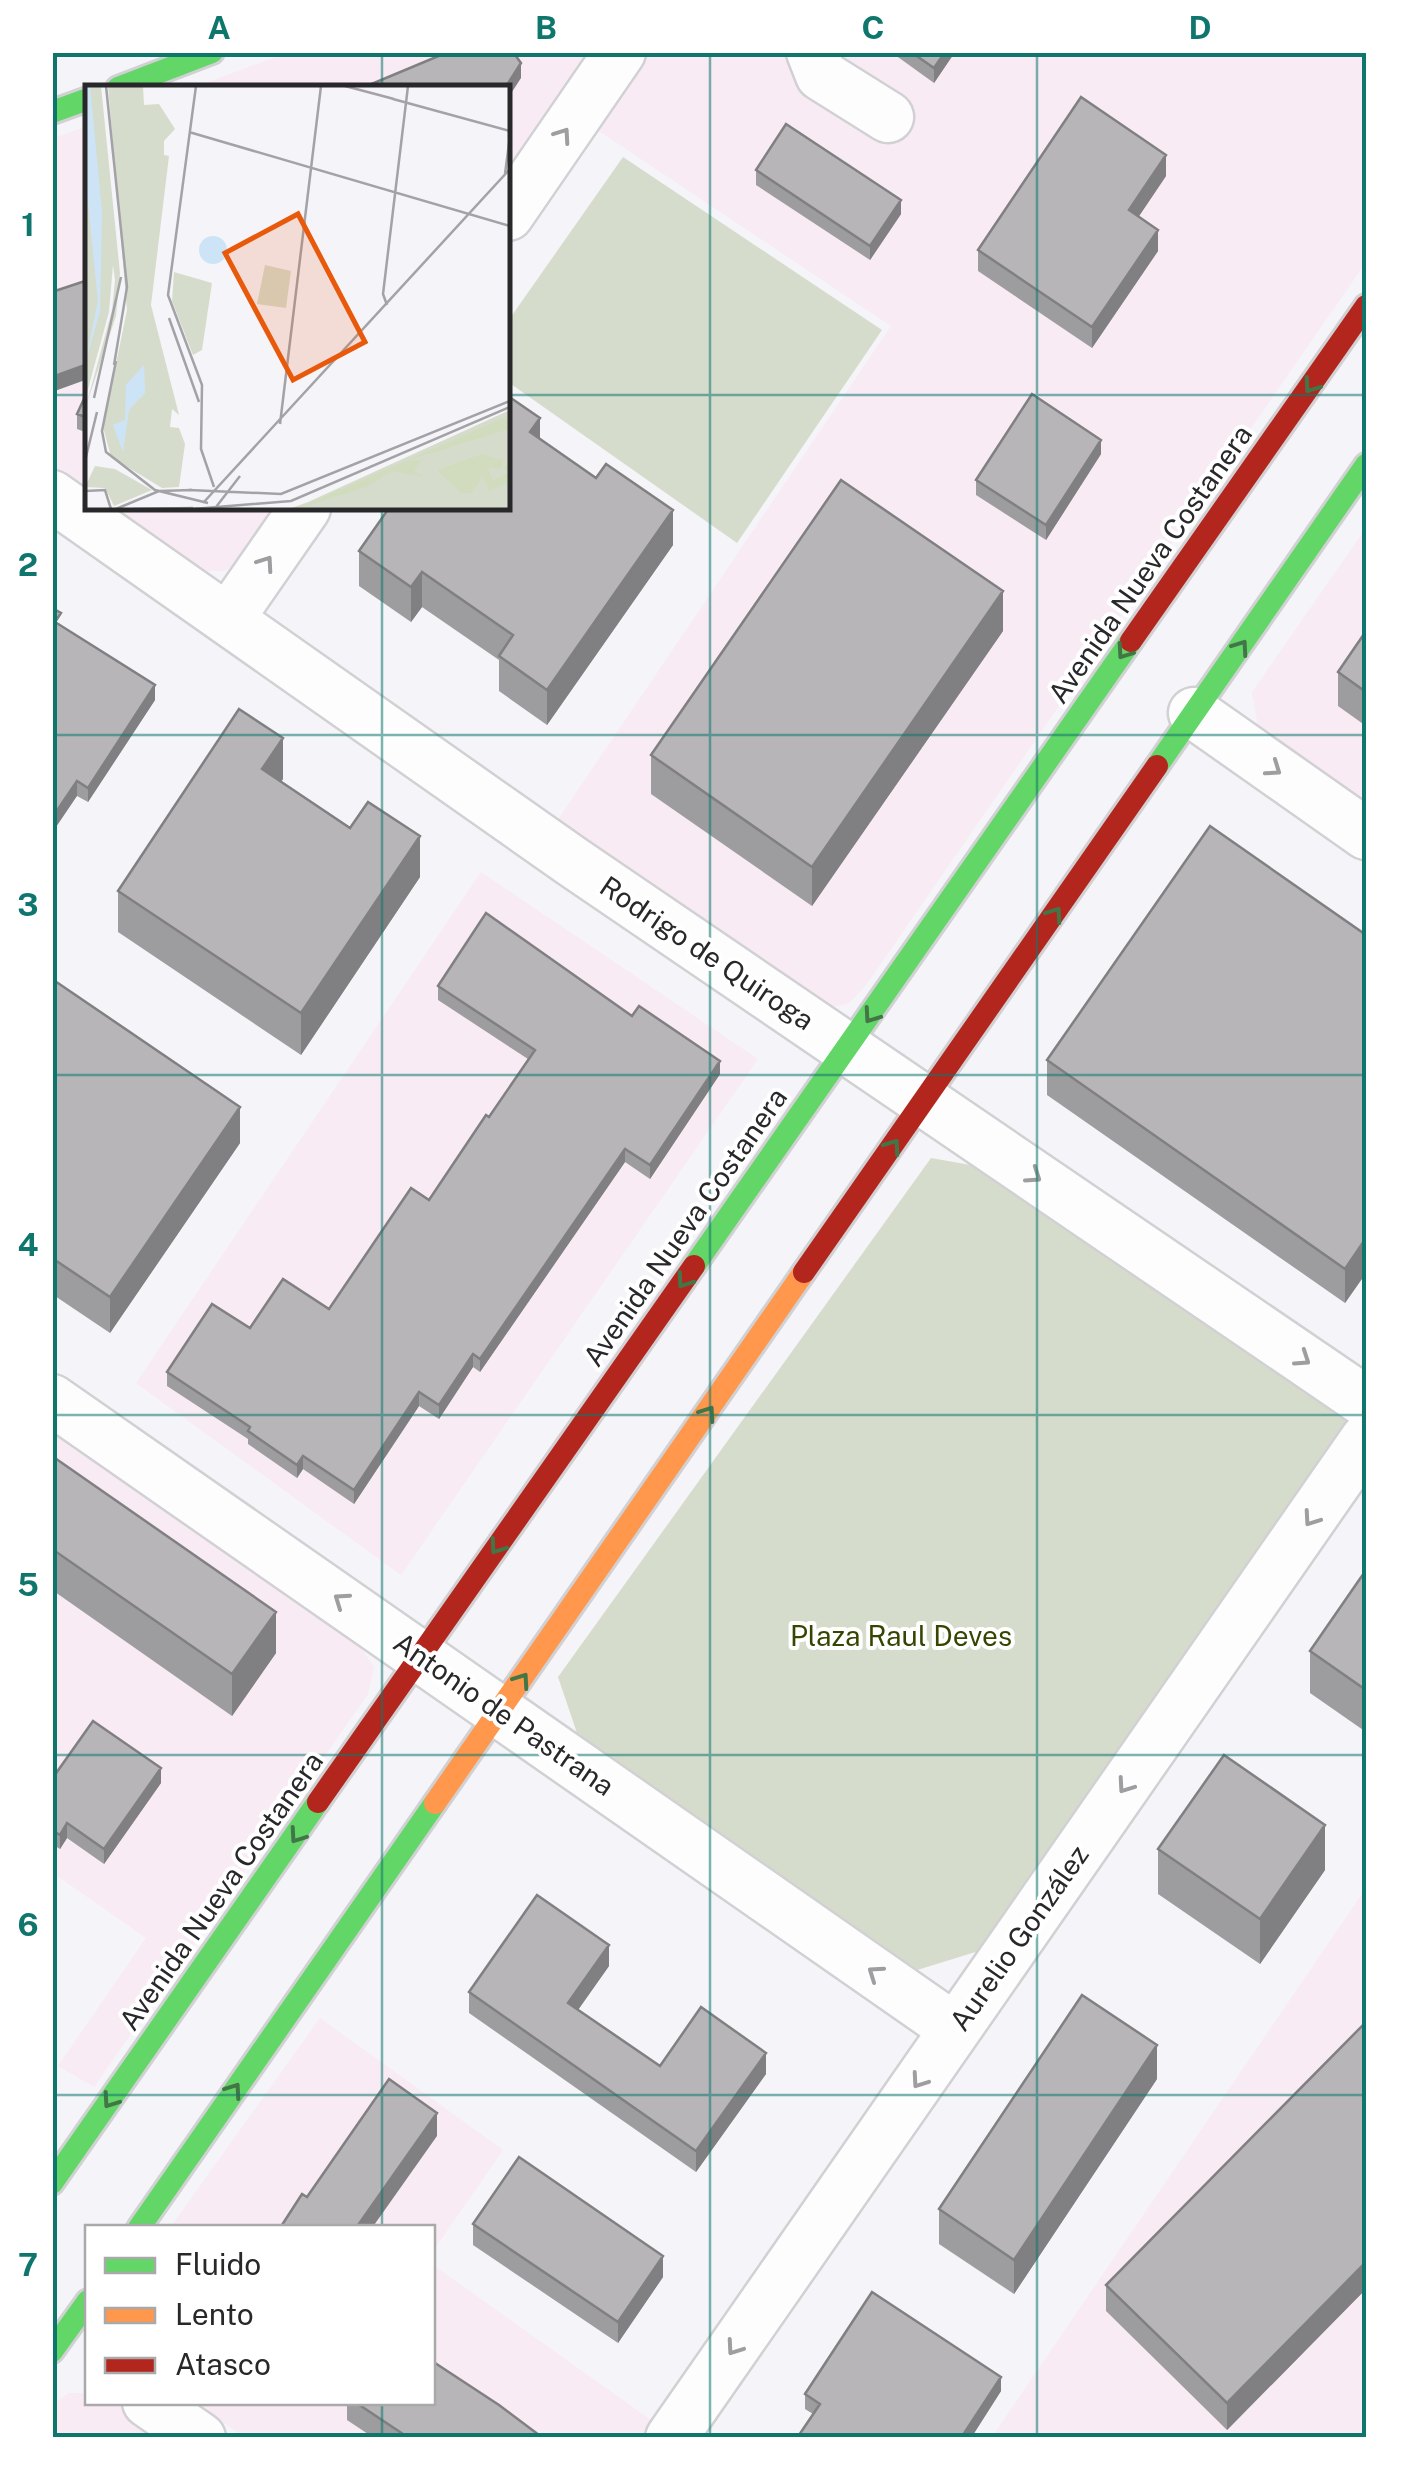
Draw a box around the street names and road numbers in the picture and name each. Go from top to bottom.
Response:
street label: Avenida Nueva Costanera [1041,418,1258,709]
street label: Rodrigo de Quiroga [594,869,820,1036]
street label: Avenida Nueva Costanera [576,1081,793,1372]
street label: Antonio de Pastrana [388,1625,621,1802]
street label: Avenida Nueva Costanera [112,1745,329,2036]
street label: Aurelio González [942,1839,1095,2037]

